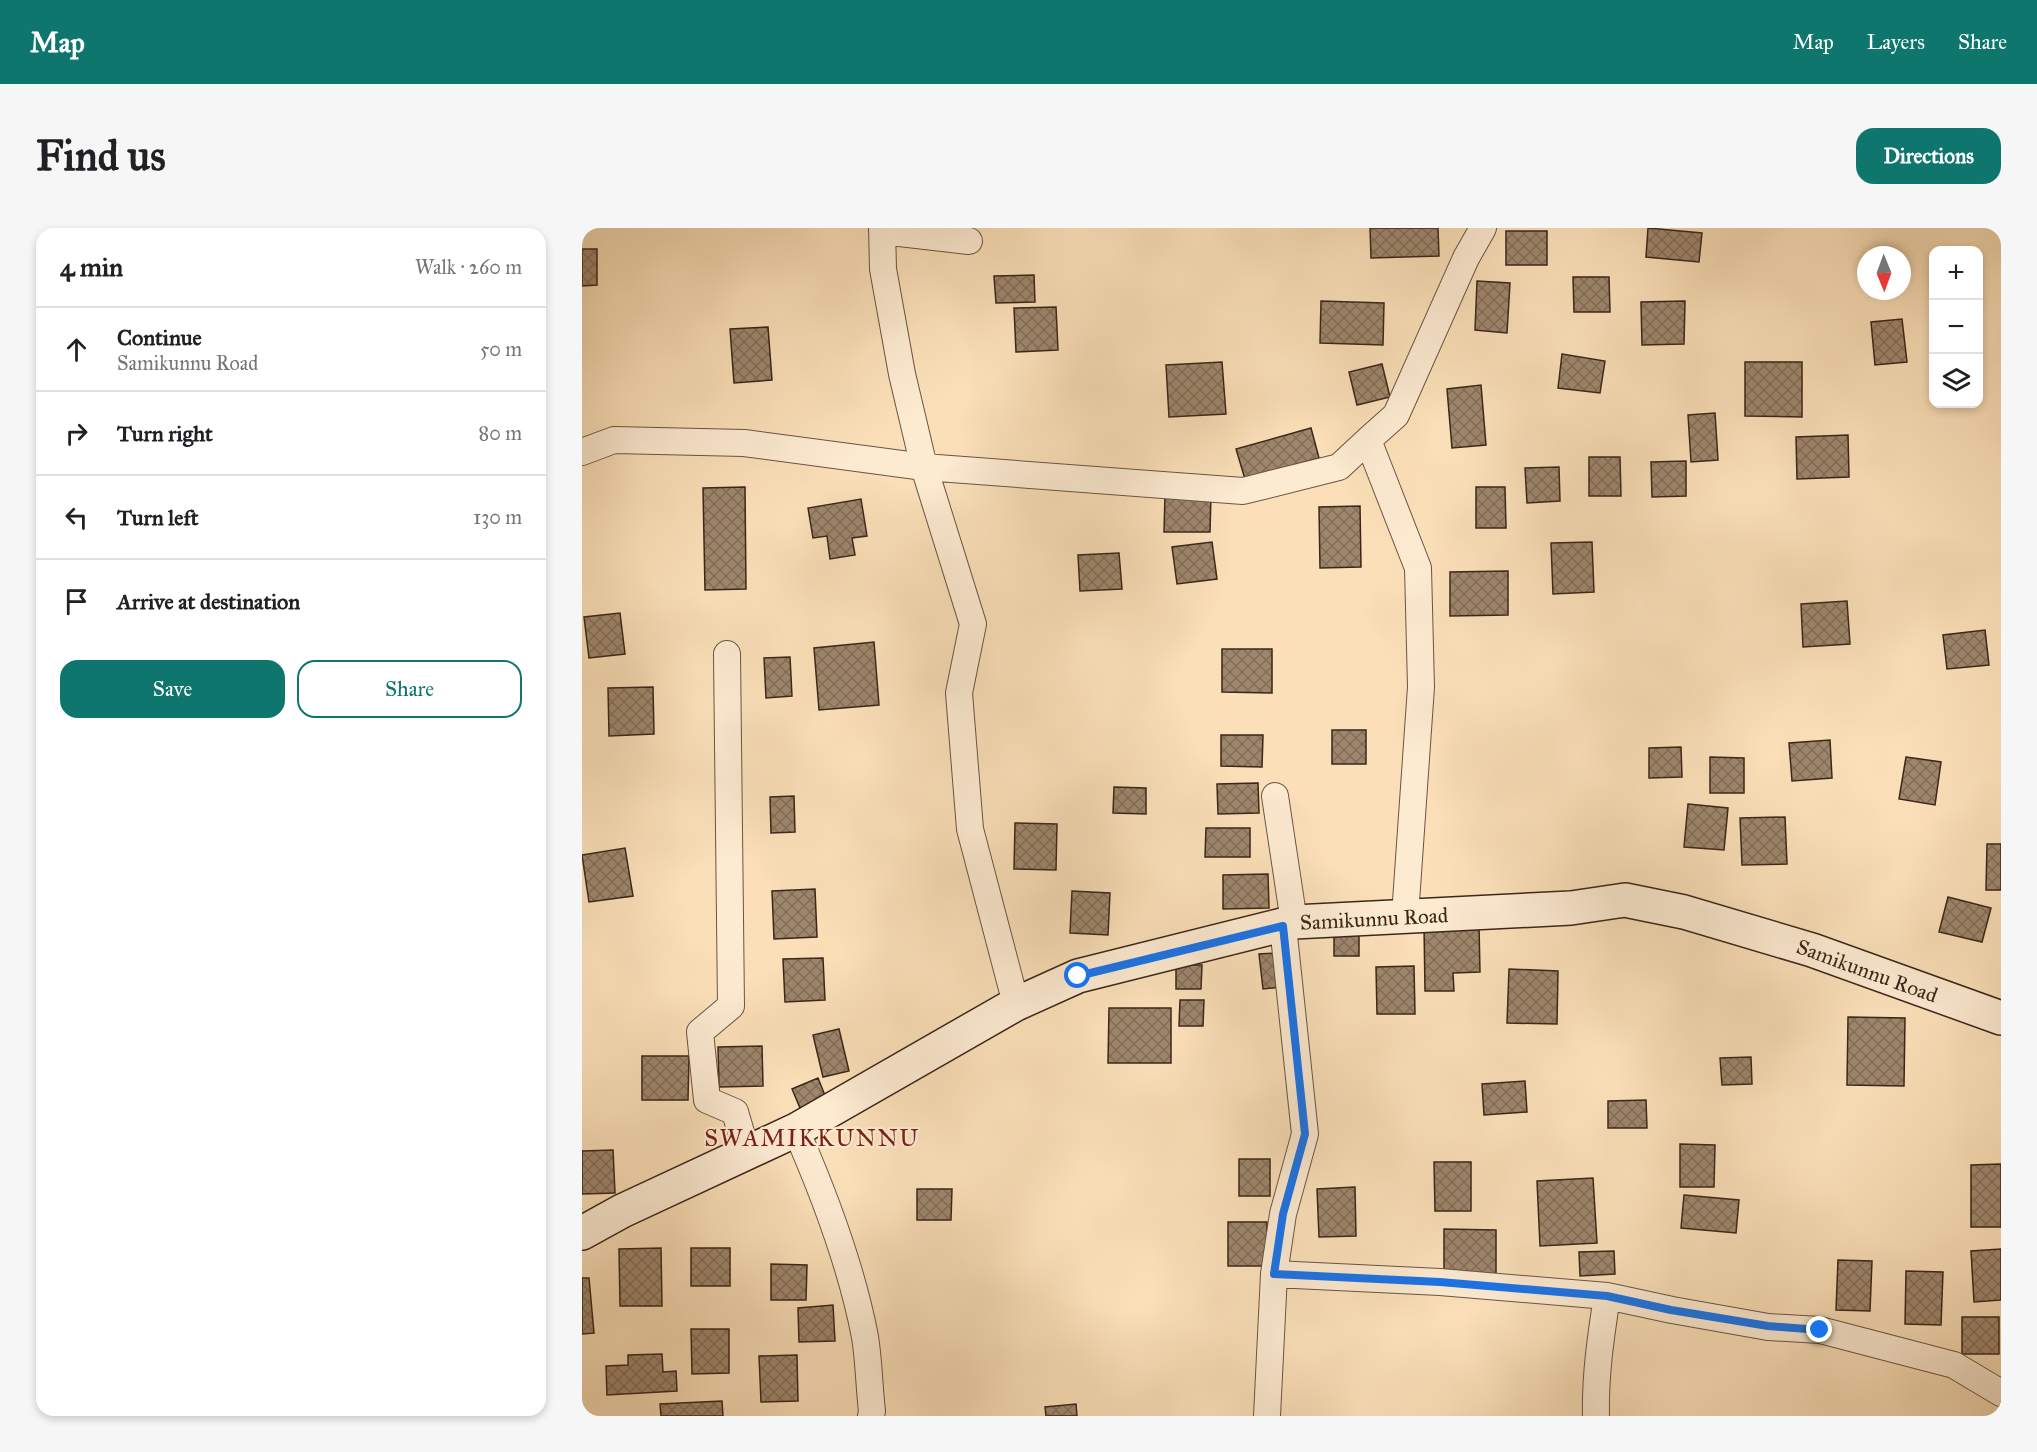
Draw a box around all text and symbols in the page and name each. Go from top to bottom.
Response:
text: Map [30,25,85,60]
text: Map [1793,29,1834,55]
text: Layers [1867,29,1925,55]
text: Share [1958,29,2007,55]
button: Directions [1856,128,2001,184]
text: Find us [36,130,166,182]
north arrow [1857,246,1911,300]
map controls [1929,246,1983,408]
button: + [1929,246,1983,300]
text: 4 min [60,251,123,283]
text: Walk · 260 m [415,255,522,279]
button: − [1929,300,1983,354]
text: Continue [117,324,202,351]
icon: ahead [60,333,93,366]
text: 50 m [480,337,522,361]
text: Samikunnu Road [117,351,258,375]
button: layers [1929,354,1983,408]
icon: right [60,417,93,450]
text: Turn right [117,420,213,447]
text: 80 m [479,421,522,445]
icon: left [60,501,93,534]
text: Turn left [117,504,199,531]
text: 130 m [473,505,522,529]
icon: arrive [60,585,93,618]
text: Arrive at destination [117,588,300,615]
button: Save [60,660,285,718]
button: Share [297,660,522,718]
street label: Samikunnu Road [1299,902,1449,936]
street label: Samikunnu Road [1793,933,1942,1009]
route start [1064,962,1090,988]
district label: SWAMIKKUNNU [704,1123,920,1153]
route end [1806,1316,1832,1342]

